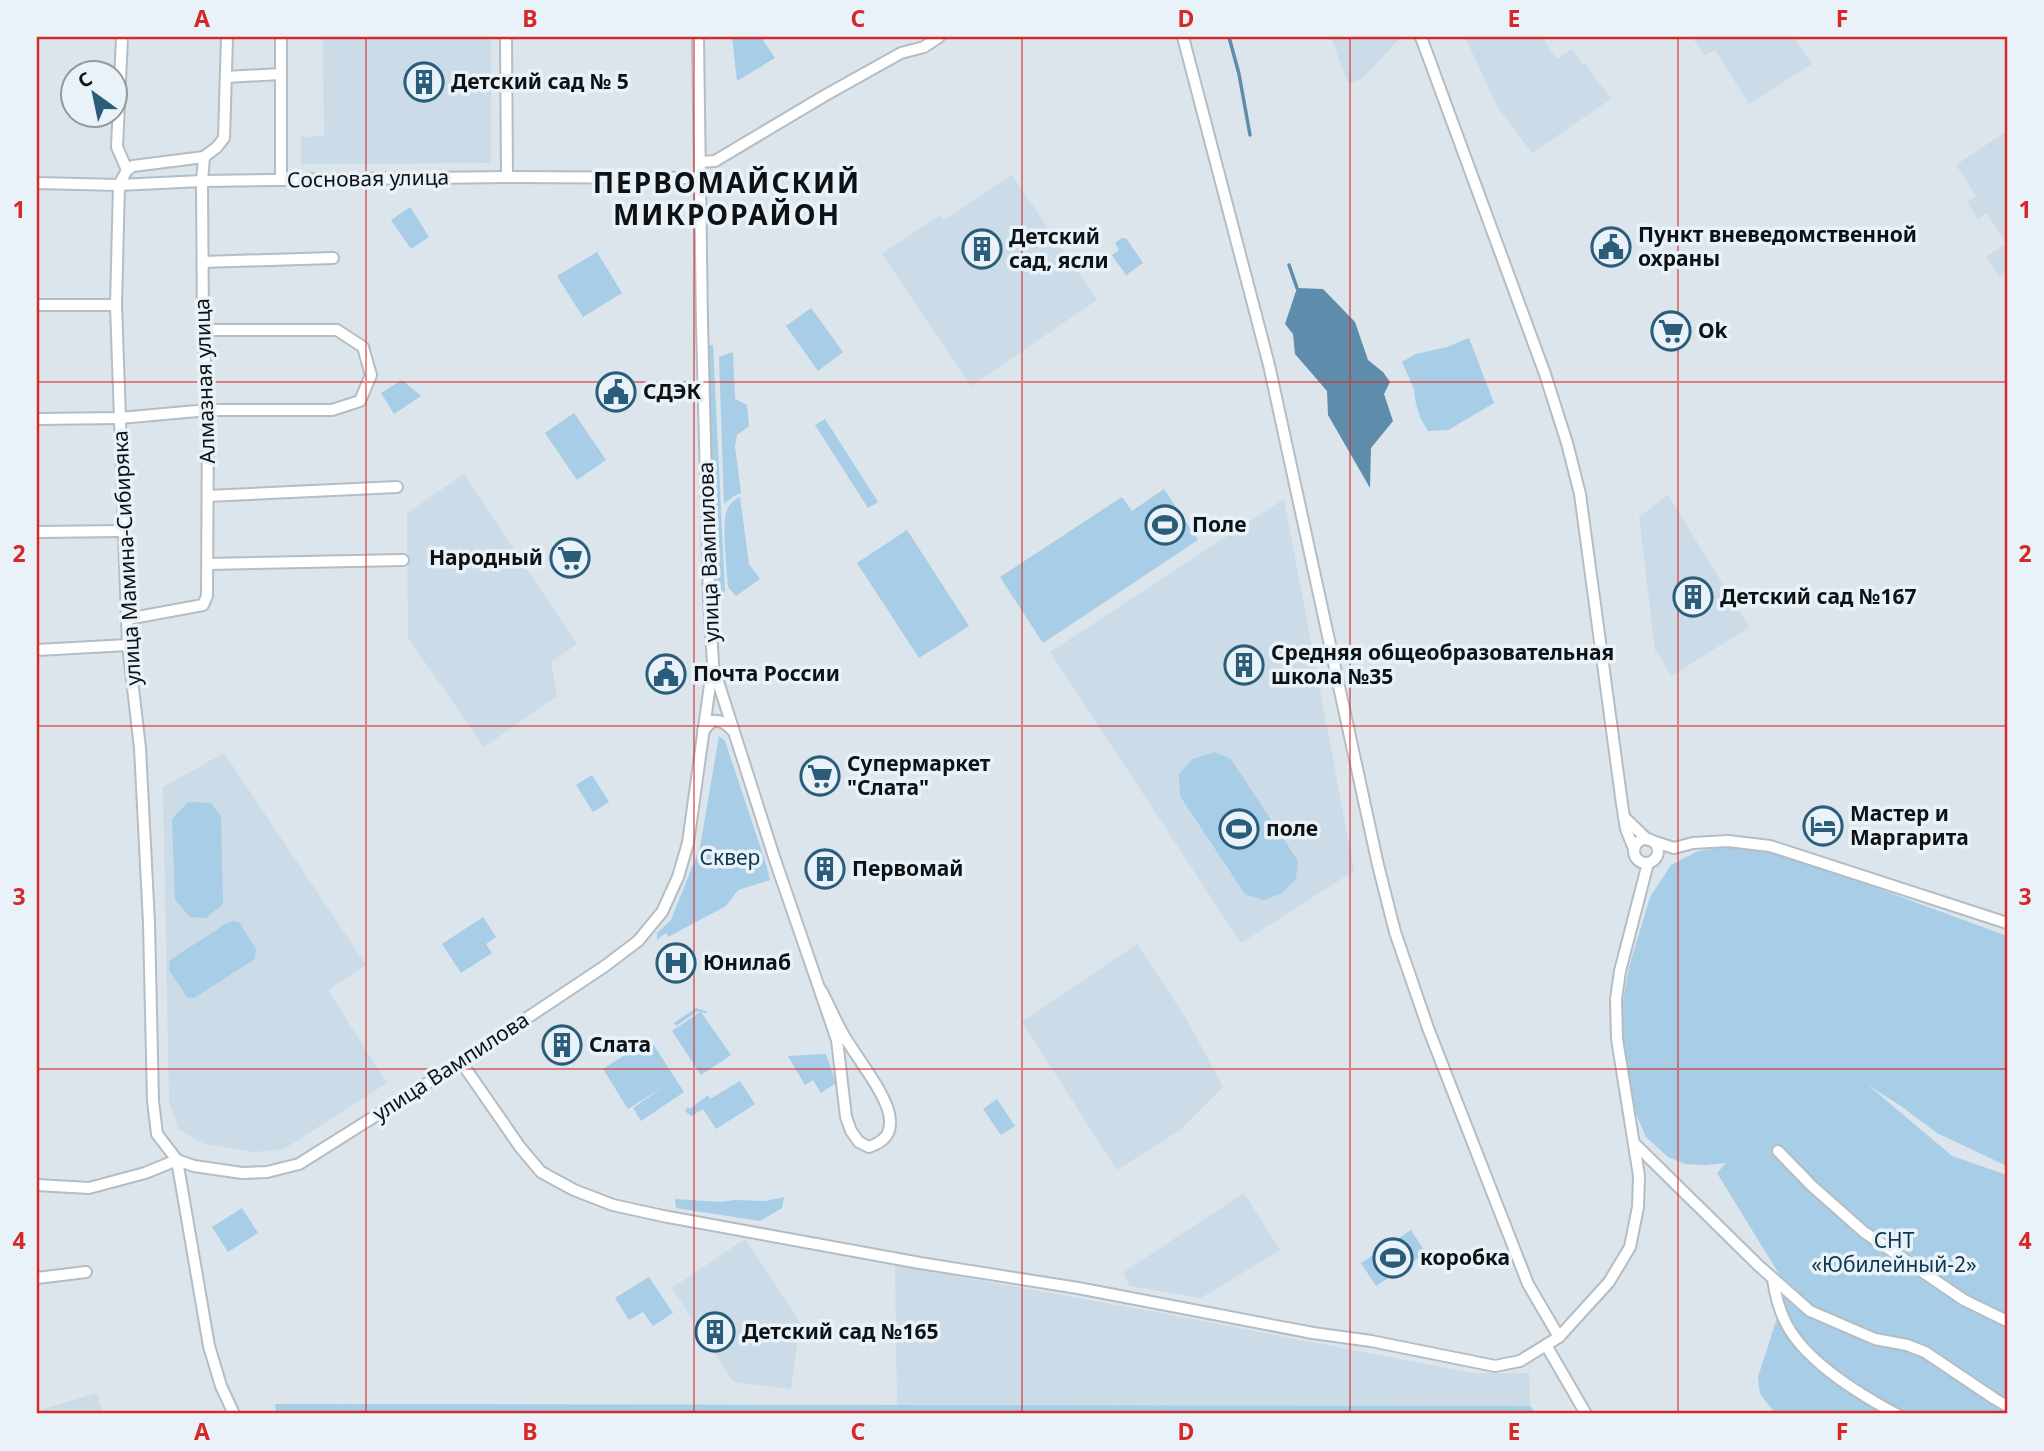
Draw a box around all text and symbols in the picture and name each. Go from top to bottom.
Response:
text: A [194,2,210,34]
text: B [522,2,538,34]
text: C [851,2,866,34]
text: D [1178,2,1194,34]
text: E [1508,2,1520,34]
text: F [1836,2,1848,34]
north arrow [60,60,130,130]
building icon: Детский сад № 5 [403,61,445,103]
text: С [73,65,97,94]
place label: Детский сад № 5 [451,67,629,95]
street label: Сосновая улица [287,163,449,193]
district label: ПЕРВОМАЙСКИЙ МИКРОРАЙОН [593,163,861,233]
text: 1 [12,193,26,225]
text: 1 [2018,193,2032,225]
place label: Пункт вневедомственной охраны [1638,220,1917,272]
place label: Детский сад, ясли [1009,222,1109,274]
public building icon: Пункт вневедомственной охраны [1590,226,1632,268]
building icon: Детский сад, ясли [961,228,1003,270]
street label: Алмазная улица [187,298,221,464]
supermarket icon: Ok [1650,310,1692,352]
place label: Ok [1698,316,1729,344]
public building icon: СДЭК [595,371,637,413]
place label: СДЭК [643,377,702,405]
street label: улица Мамина-Сибиряка [105,430,147,686]
street label: улица Вампилова [691,461,725,643]
sports icon: Поле [1144,504,1186,546]
place label: Поле [1192,510,1246,538]
text: 2 [12,537,26,569]
supermarket icon: Народный [549,537,591,579]
text: 2 [2018,537,2032,569]
place label: Народный [429,543,543,571]
building icon: Детский сад №167 [1672,576,1714,618]
place label: Детский сад №167 [1720,582,1916,610]
place label: Средняя общеобразовательная школа №35 [1271,638,1614,690]
building icon: Средняя общеобразовательная школа №35 [1223,644,1265,686]
public building icon: Почта России [645,653,687,695]
place label: Почта России [693,659,840,687]
place label: Супермаркет "Слата" [847,749,991,801]
supermarket icon: Супермаркет "Слата" [799,755,841,797]
place label: Мастер и Маргарита [1850,799,1969,851]
hotel icon: Мастер и Маргарита [1802,805,1844,847]
sports icon: поле [1218,808,1260,850]
place label: поле [1266,814,1318,842]
park label: Сквер [700,843,760,871]
building icon: Первомай [804,848,846,890]
place label: Первомай [852,854,963,882]
text: 3 [12,880,26,912]
text: 3 [2018,880,2032,912]
hospital icon: Юнилаб [655,942,697,984]
place label: Юнилаб [703,948,791,976]
street label: улица Вампилова [367,1005,534,1127]
building icon: Слата [541,1024,583,1066]
place label: Слата [589,1030,651,1058]
text: 4 [12,1224,26,1256]
text: 4 [2018,1224,2032,1256]
park label: СНТ «Юбилейный-2» [1811,1226,1977,1278]
sports icon: коробка [1372,1237,1414,1279]
place label: коробка [1420,1243,1510,1271]
building icon: Детский сад №165 [694,1311,736,1353]
place label: Детский сад №165 [742,1317,938,1345]
text: A [194,1415,210,1447]
text: B [522,1415,538,1447]
text: C [851,1415,866,1447]
text: D [1178,1415,1194,1447]
text: E [1508,1415,1520,1447]
text: F [1836,1415,1848,1447]

